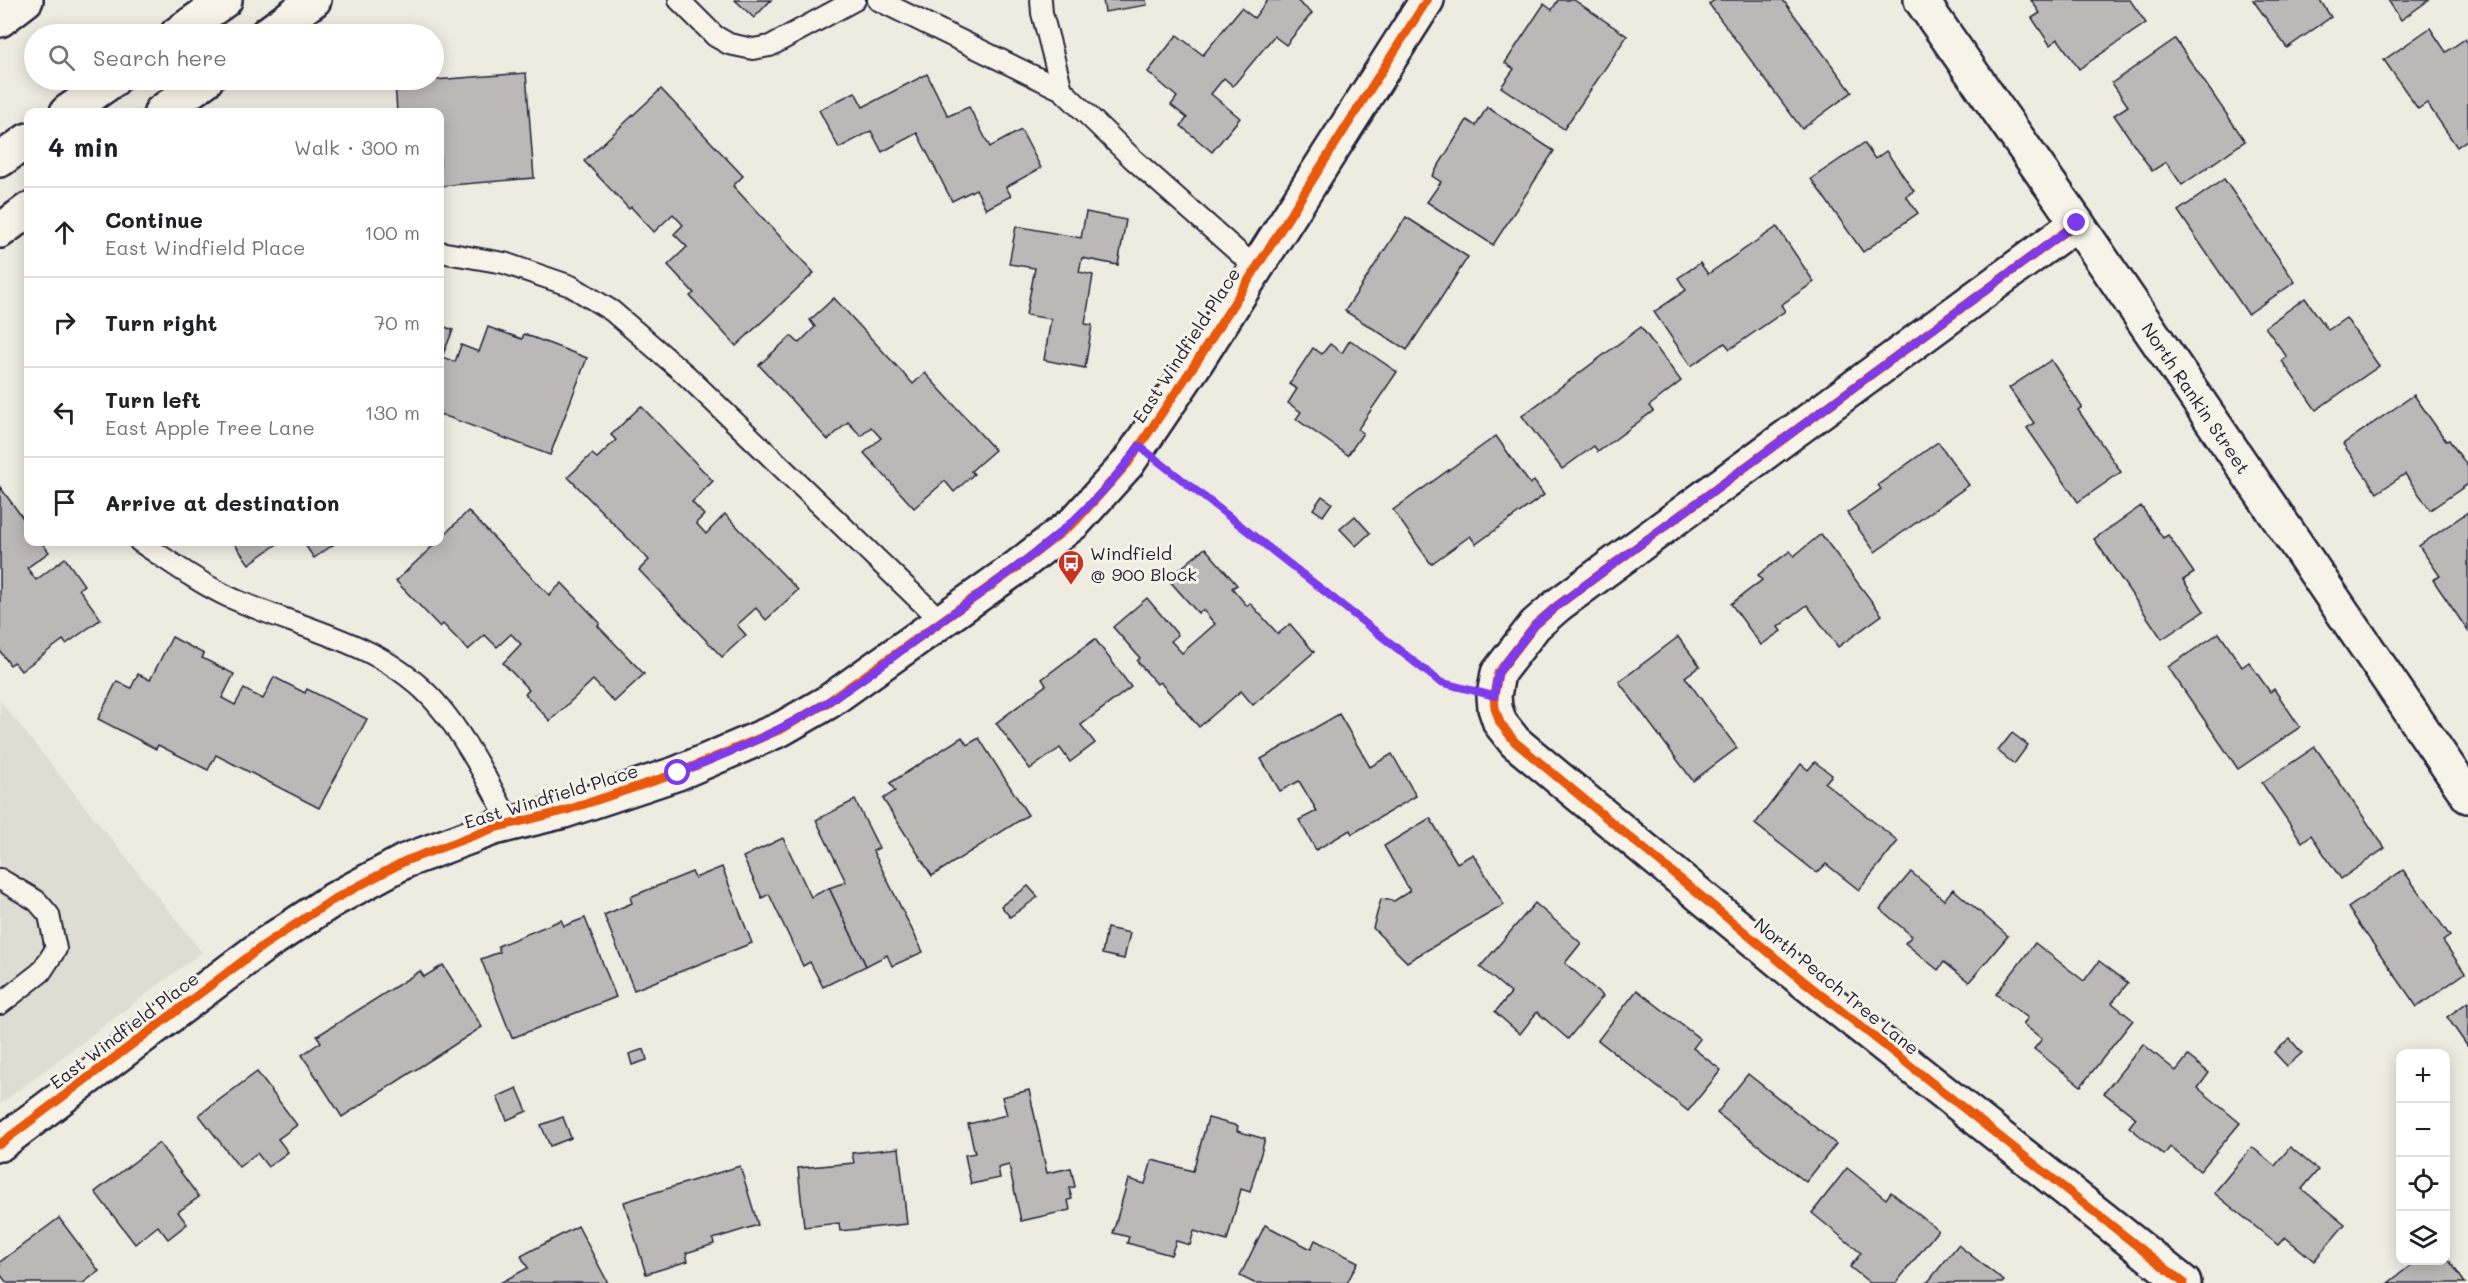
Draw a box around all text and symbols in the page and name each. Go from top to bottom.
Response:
search box [24,24,444,90]
icon: search [45,41,78,74]
text: Search here [93,43,227,72]
text: 4 min [48,130,118,164]
text: Walk · 300 m [294,134,420,160]
text: Continue [105,205,203,234]
route end [2063,209,2089,235]
icon: ahead [48,216,81,249]
text: 100 m [364,219,420,245]
text: East Windfield Place [105,234,306,260]
street label: East Windfield Place [1127,263,1245,427]
icon: right [48,306,81,339]
text: Turn right [105,308,217,337]
text: 70 m [374,309,420,335]
street label: North Rankin Street [2136,318,2256,478]
text: Turn left [105,385,201,414]
icon: left [48,396,81,429]
text: 130 m [365,399,420,425]
text: East Apple Tree Lane [105,414,315,440]
icon: arrive [48,486,81,519]
text: Arrive at destination [105,488,340,517]
place label: Windfield @ 900 Block [1090,541,1197,586]
bus stop icon: Windfield @ 900 Block [1056,548,1086,586]
street label: East Windfield Place [461,758,641,834]
route start [664,759,690,785]
street label: North Peach Tree Lane [1750,912,1924,1060]
street label: East Windfield Place [45,966,203,1094]
map controls [2396,1049,2450,1265]
button: + [2396,1049,2450,1103]
button: − [2396,1103,2450,1157]
button: locate [2396,1157,2450,1211]
button: layers [2396,1211,2450,1265]

